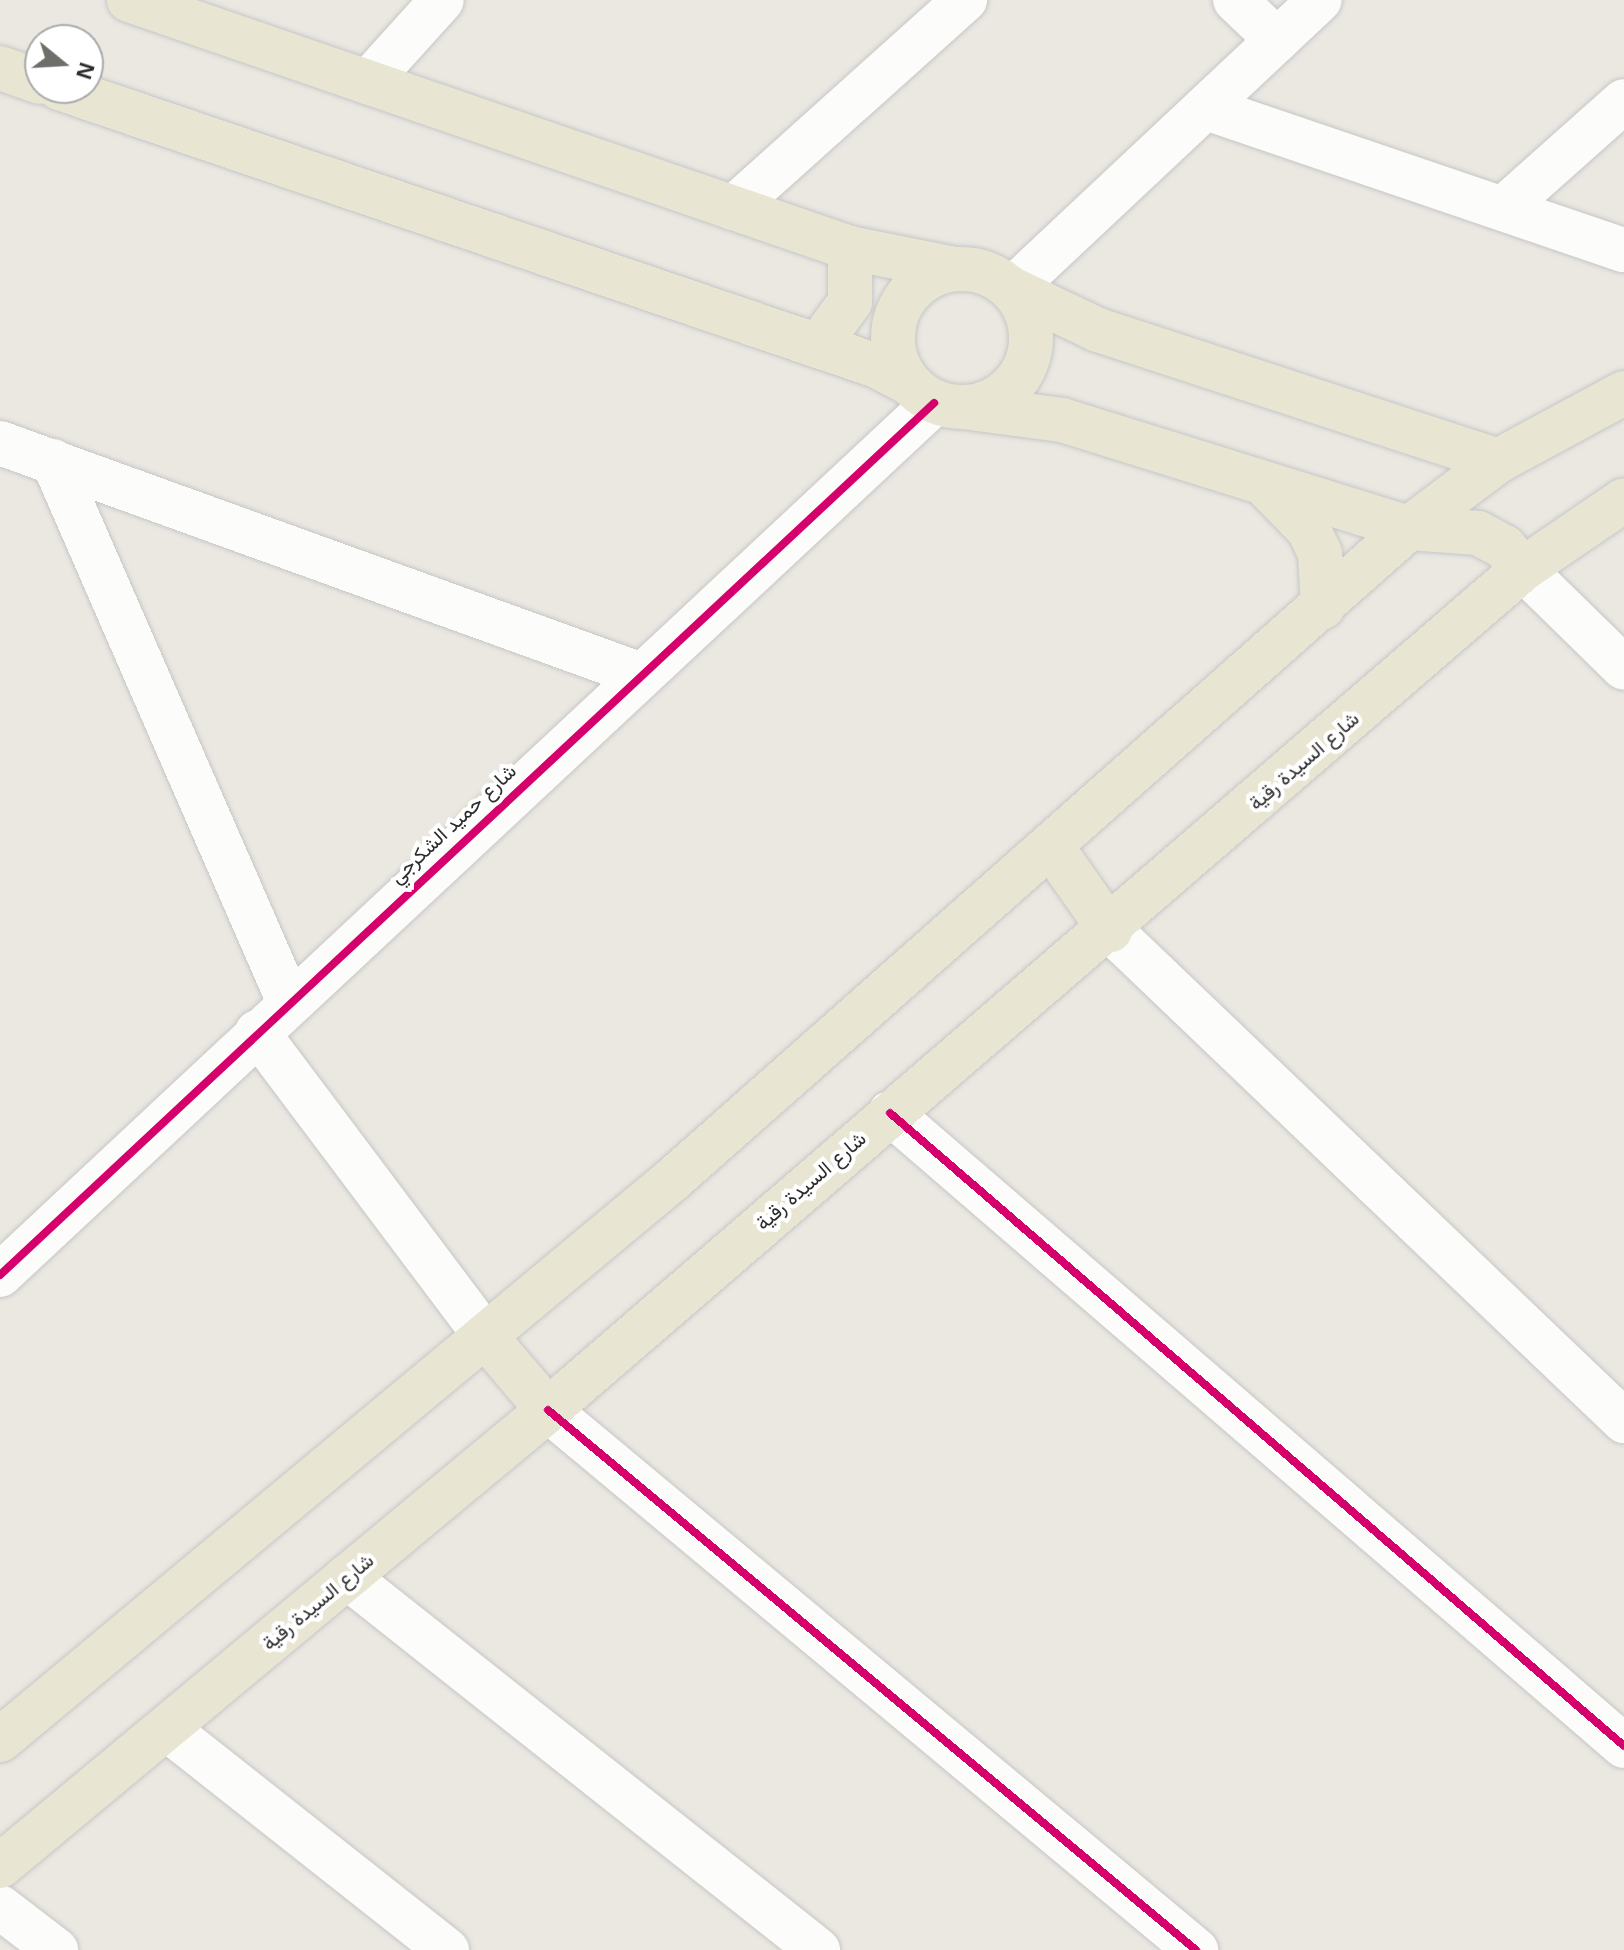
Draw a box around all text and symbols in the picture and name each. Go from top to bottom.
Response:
north arrow [24,24,104,104]
text: N [71,60,100,82]
street label: شارع السيدة رقية [1244,707,1364,815]
street label: شارع حميد الشكرجي [385,759,521,889]
street label: شارع السيدة رقية [751,1127,871,1235]
street label: شارع السيدة رقية [257,1548,379,1656]

